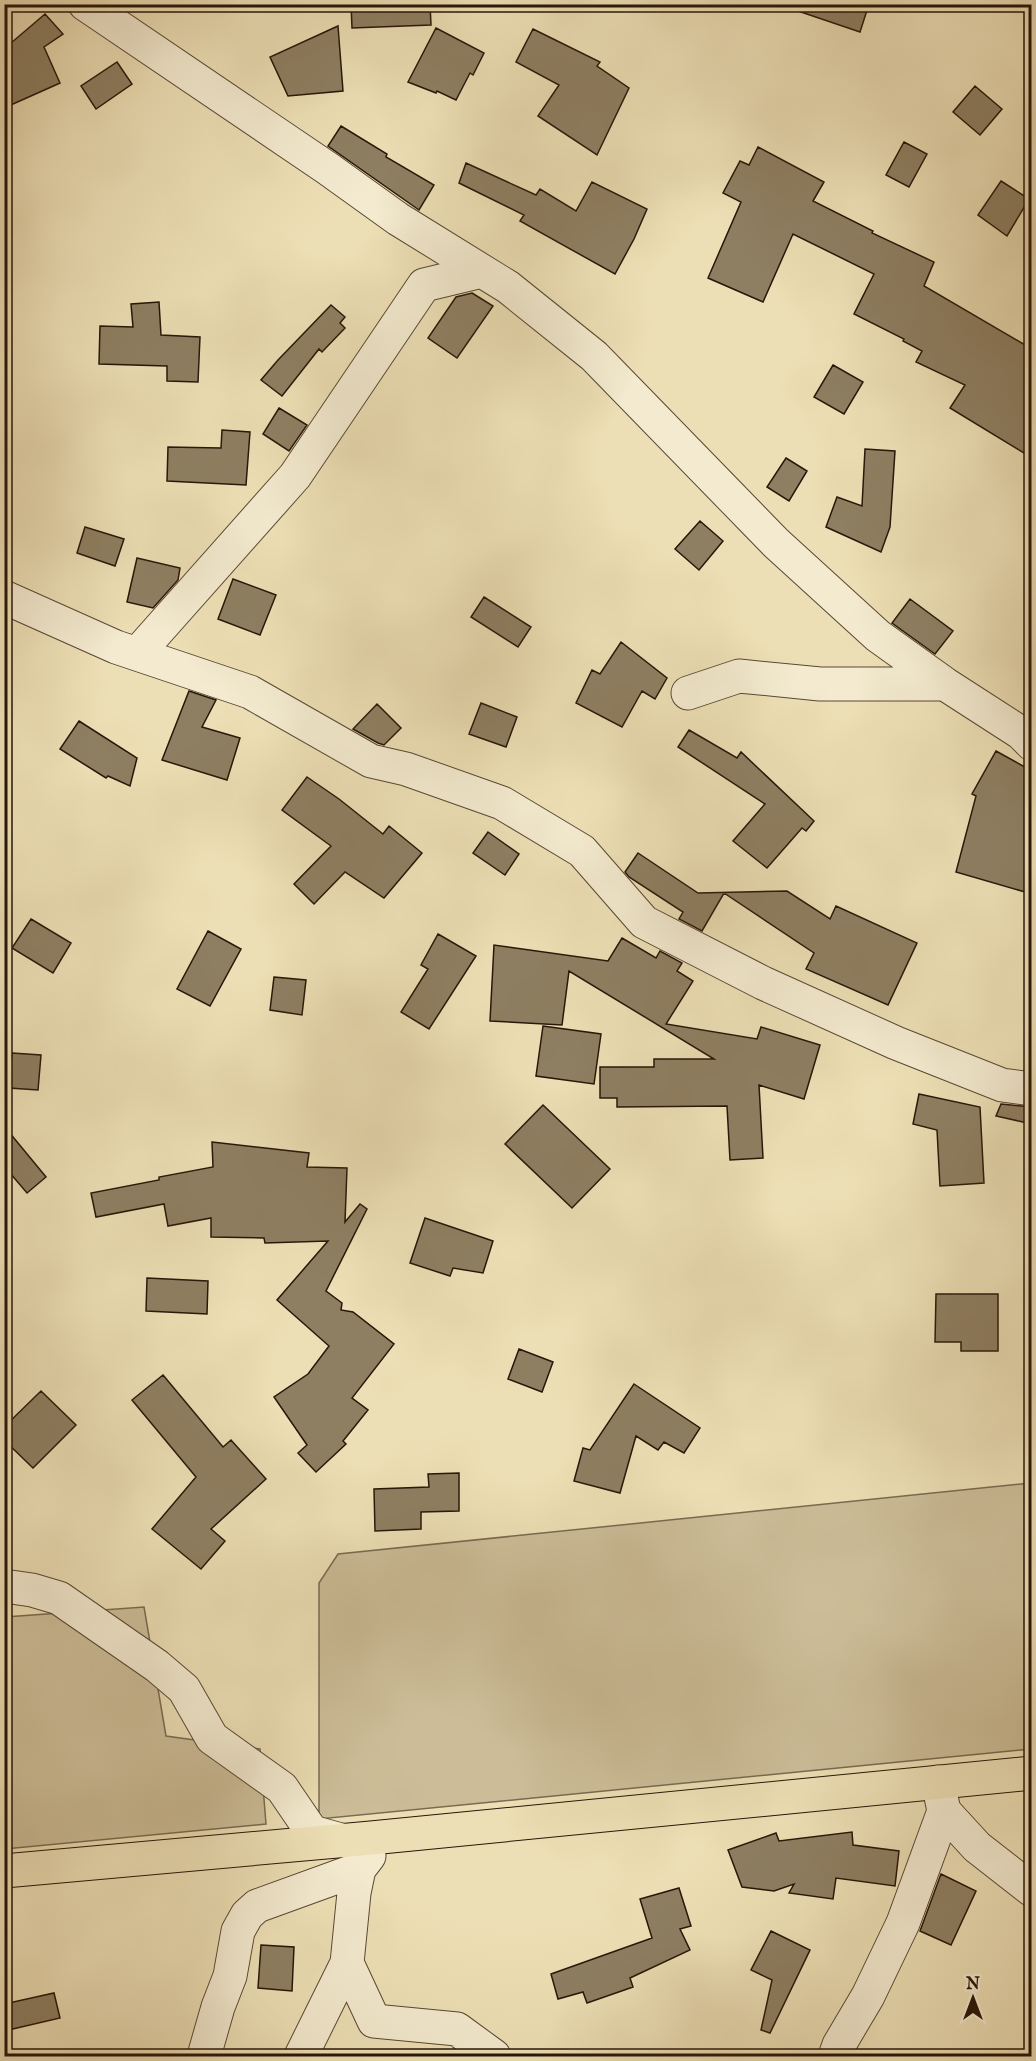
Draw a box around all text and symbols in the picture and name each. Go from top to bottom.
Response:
north arrow [943,1968,1003,2028]
text: N [965,1975,980,1995]

